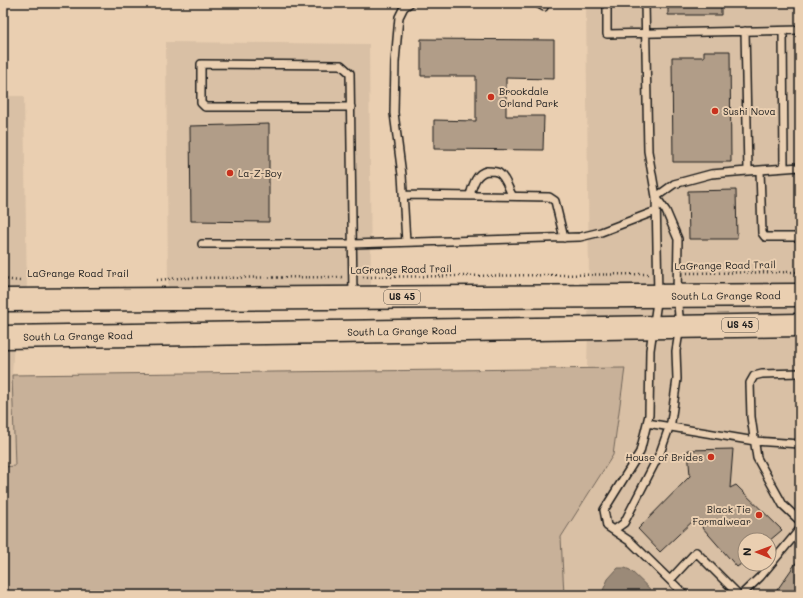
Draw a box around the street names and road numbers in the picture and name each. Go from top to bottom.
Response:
street label: LaGrange Road Trail [674,257,776,273]
street label: LaGrange Road Trail [350,261,452,277]
street label: LaGrange Road Trail [27,266,129,280]
street label: South La Grange Road [671,288,781,303]
road number: US 45 [384,290,420,304]
road number: US 45 [722,318,758,332]
street label: South La Grange Road [347,323,457,339]
street label: South La Grange Road [23,328,133,344]

